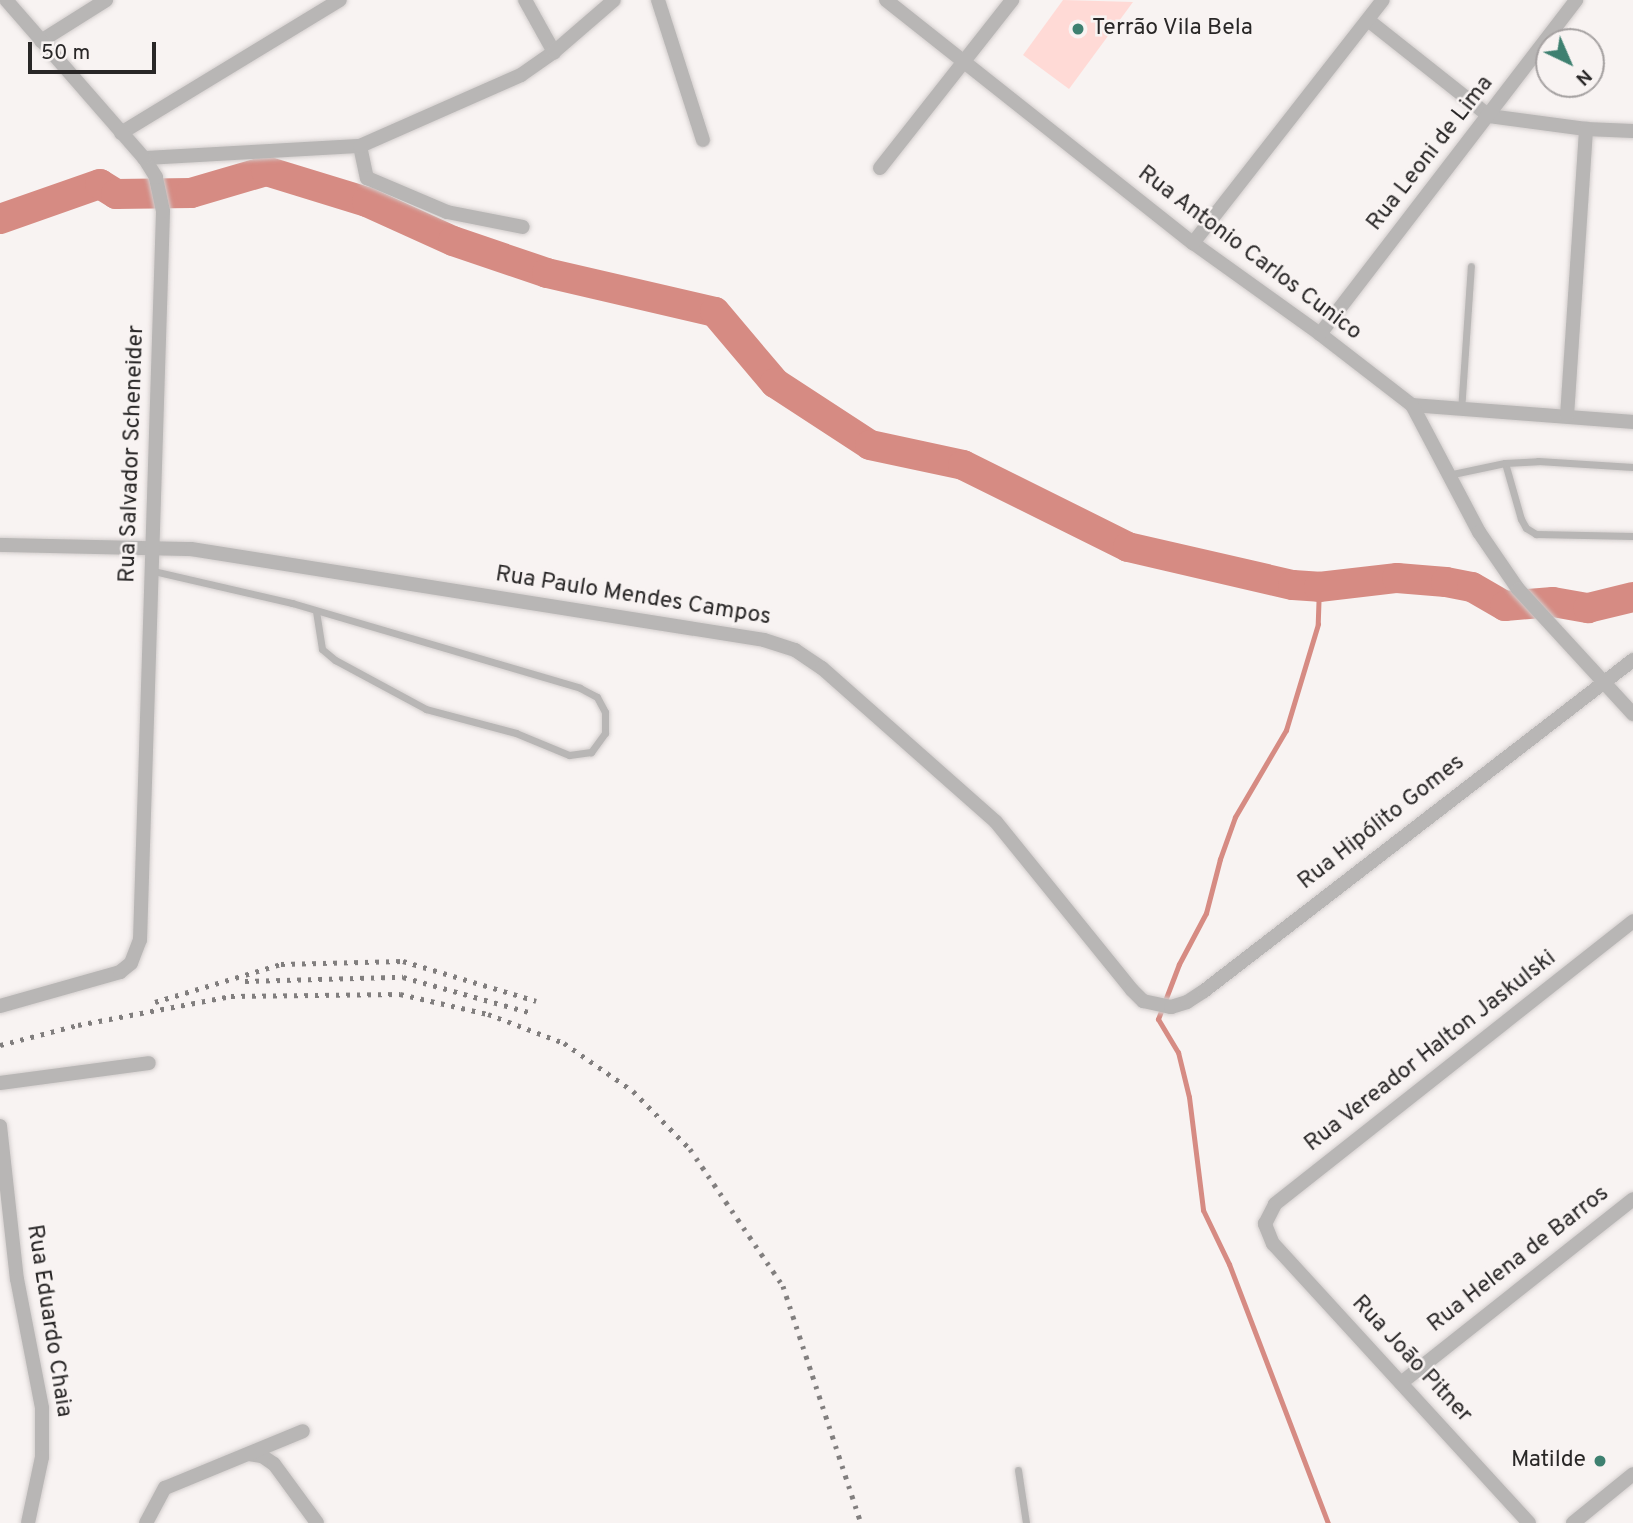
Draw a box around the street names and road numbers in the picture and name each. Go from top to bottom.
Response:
street label: Rua Leoni de Lima [1362,71,1500,237]
street label: Rua Antonio Carlos Cunico [1131,160,1367,348]
street label: Rua Salvador Scheneider [115,325,151,583]
street label: Rua Paulo Mendes Campos [493,562,773,632]
street label: Rua Hipólito Gomes [1293,749,1471,897]
street label: Rua Vereador Halton Jaskulski [1299,945,1563,1159]
street label: Rua Helena de Barros [1423,1181,1615,1339]
street label: Rua Eduardo Chaia [19,1223,77,1419]
street label: Rua João Pitner [1345,1291,1477,1429]

